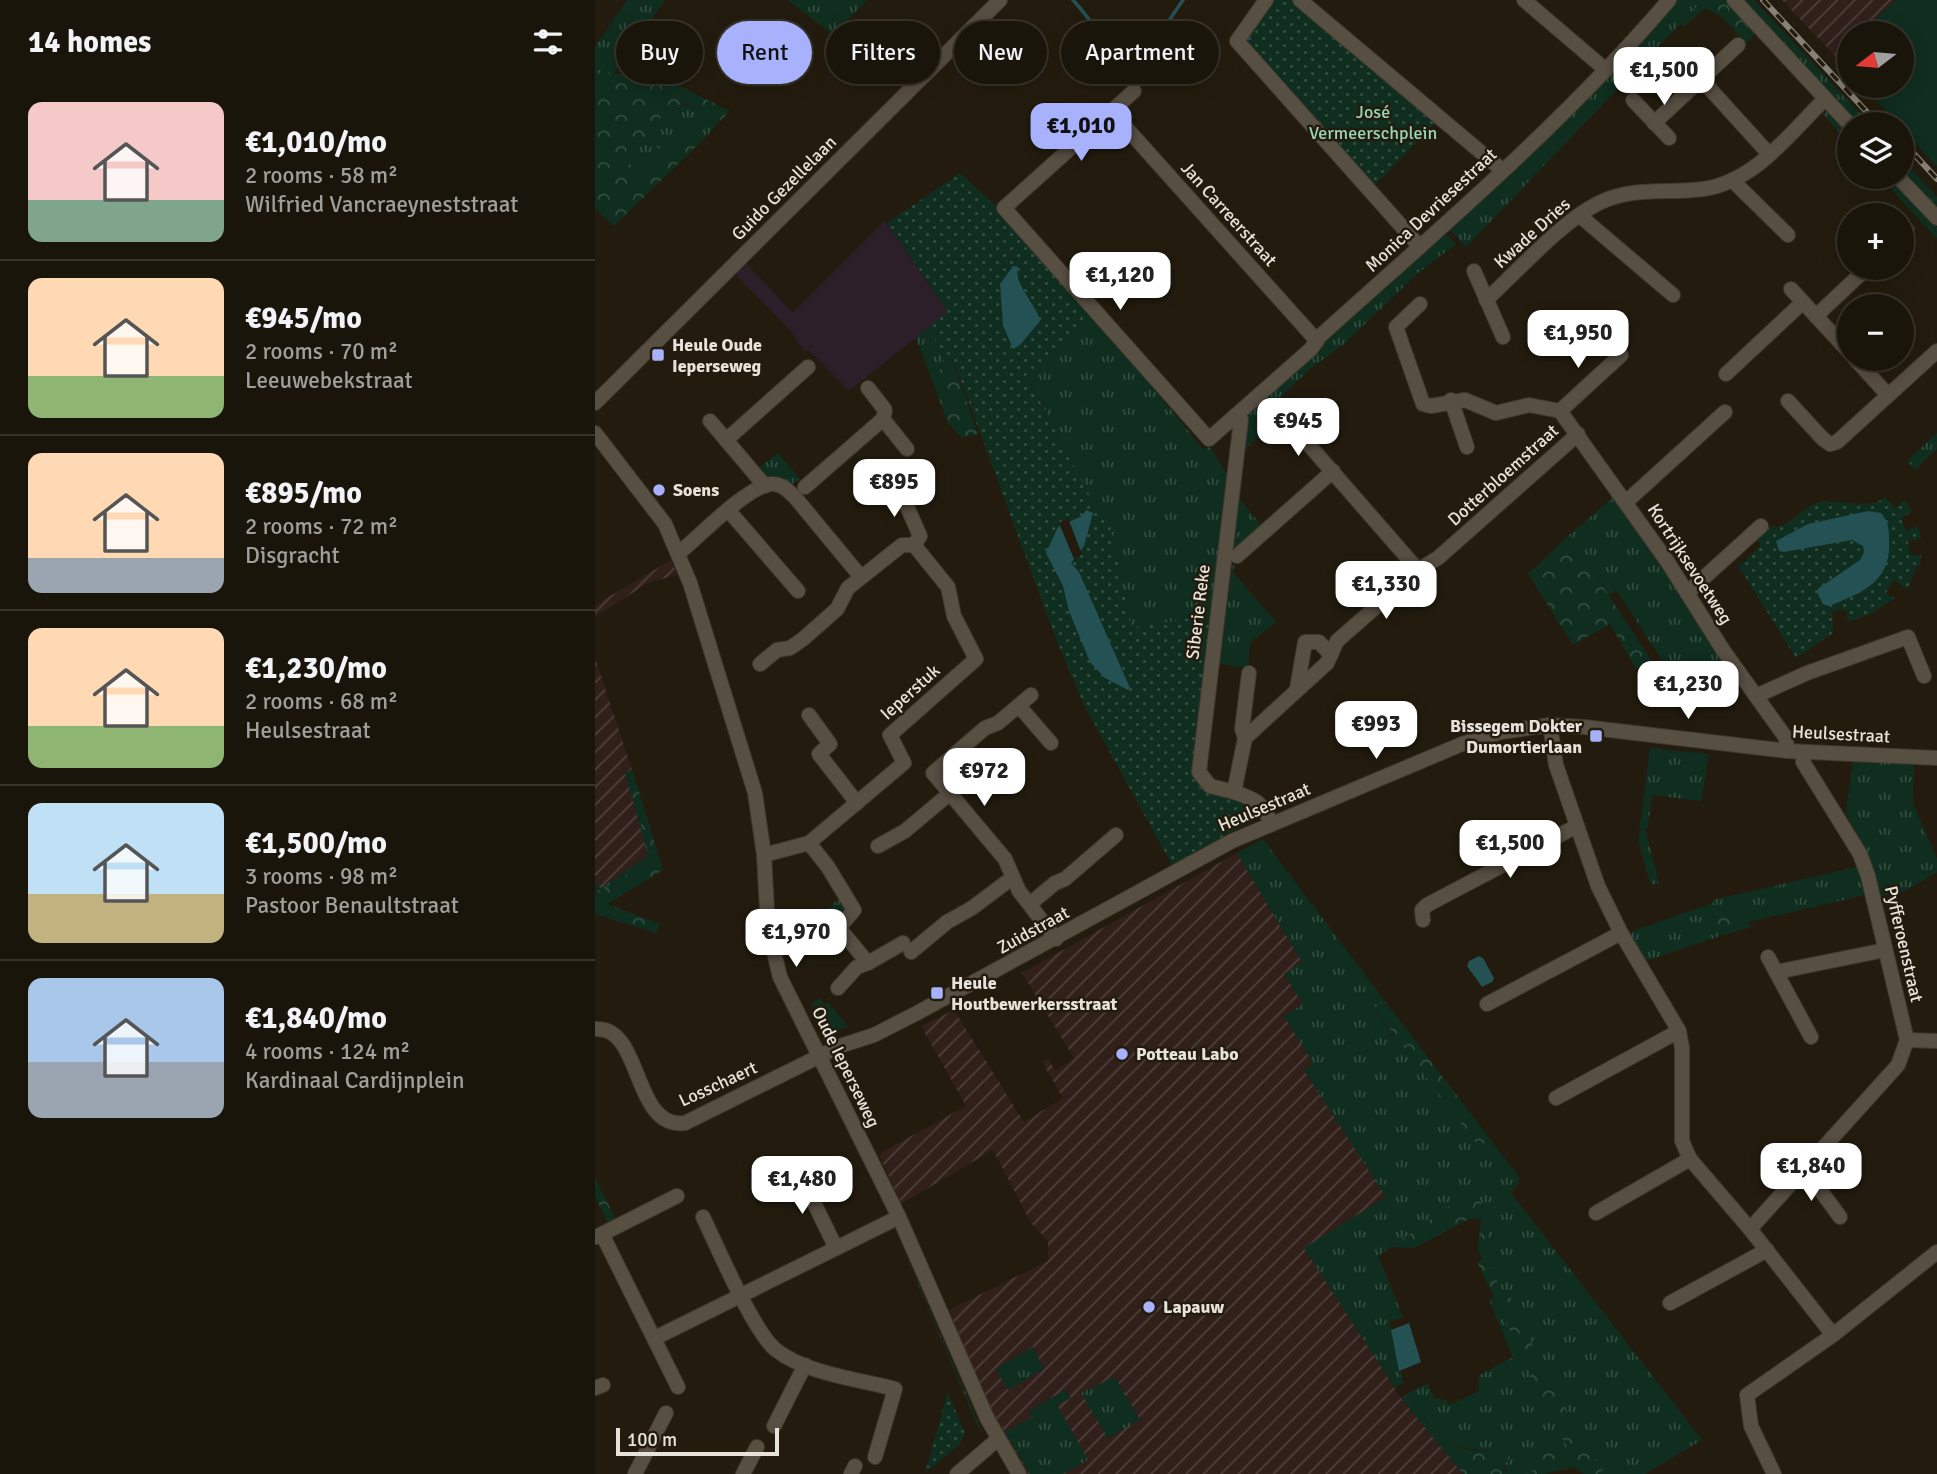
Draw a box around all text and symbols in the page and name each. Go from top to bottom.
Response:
chip: Buy [616,21,703,84]
chip: Rent [717,21,812,84]
chip: Filters [826,21,940,84]
chip: New [954,21,1047,84]
chip: Apartment [1061,21,1219,84]
north arrow [1837,21,1915,98]
map controls [1837,21,1914,371]
icon: filters [529,23,567,61]
text: 14 homes [28,24,151,61]
pin: €1,500 [1607,48,1721,107]
text: €1,500 [1630,55,1698,84]
park label: José Vermeerschplein [1309,101,1437,144]
pin: €1,010 [1024,104,1138,163]
text: €1,010 [1047,111,1115,140]
button: layers [1837,112,1914,189]
text: €1,010/mo [245,124,387,161]
icon: home [84,130,168,214]
street label: Guido Gezellelaan [727,131,841,245]
street label: Monica Devriesestraat [1361,143,1501,277]
street label: Jan Carreerstraat [1176,157,1282,271]
text: 2 rooms · 58 m² [245,161,398,190]
text: Wilfried Vancraeyneststraat [245,190,518,219]
street label: Kwade Dries [1489,193,1575,273]
button: + [1837,203,1914,280]
pin: €1,120 [1063,252,1177,312]
text: €1,120 [1086,260,1154,289]
button: − [1837,294,1914,371]
text: €945/mo [245,300,362,337]
icon: home [84,306,168,390]
pin: €1,950 [1521,310,1635,370]
text: €1,950 [1544,318,1612,347]
place label: Heule Oude Ieperseweg [672,334,762,377]
text: 2 rooms · 70 m² [245,337,398,366]
marker: Heule Oude Ieperseweg [650,347,666,363]
text: Leeuwebekstraat [245,366,413,395]
pin: €945 [1257,398,1339,458]
text: €945 [1273,406,1323,435]
street label: Dotterbloemstraat [1443,420,1563,530]
pin: €895 [853,460,935,519]
text: €895 [869,467,919,496]
text: €895/mo [245,475,362,512]
place label: Soens [673,479,719,501]
icon: home [84,481,168,565]
marker: Soens [651,482,667,498]
street label: Kortrijksevoetweg [1643,499,1737,629]
text: 2 rooms · 72 m² [245,512,398,541]
text: Disgracht [245,541,340,570]
pin: €1,330 [1329,562,1443,621]
street label: Siberie Reke [1181,563,1215,661]
text: €1,330 [1352,569,1420,598]
text: €1,230/mo [245,650,387,687]
icon: home [84,656,168,740]
street label: Ieperstuk [876,660,944,724]
pin: €1,230 [1631,662,1745,721]
text: €1,230 [1654,669,1722,698]
text: 2 rooms · 68 m² [245,687,398,716]
pin: €993 [1335,702,1417,761]
text: €993 [1351,709,1401,738]
place label: Bissegem Dokter Dumortierlaan [1450,715,1583,758]
text: Heulsestraat [245,716,370,745]
street label: Heulsestraat [1791,720,1891,748]
marker: Bissegem Dokter Dumortierlaan [1588,728,1604,744]
pin: €972 [943,748,1025,808]
text: €972 [959,756,1009,785]
street label: Heulsestraat [1215,778,1313,836]
pin: €1,500 [1453,820,1567,880]
text: €1,500/mo [245,825,387,862]
text: €1,500 [1476,828,1544,857]
icon: home [84,831,168,915]
text: 3 rooms · 98 m² [245,862,398,891]
street label: Pyfferoenstraat [1880,884,1928,1004]
text: Pastoor Benaultstraat [245,891,459,920]
street label: Zuidstraat [993,901,1073,959]
pin: €1,970 [739,909,853,969]
text: €1,970 [762,917,830,946]
place label: Heule Houtbewerkersstraat [951,972,1118,1015]
marker: Heule Houtbewerkersstraat [929,985,945,1001]
text: €1,840/mo [245,1000,387,1037]
street label: Oude Ieperseweg [807,1003,885,1131]
icon: home [84,1006,168,1090]
text: 4 rooms · 124 m² [245,1037,410,1066]
place label: Potteau Labo [1136,1043,1239,1065]
marker: Potteau Labo [1114,1046,1130,1062]
street label: Losschaert [675,1056,761,1112]
text: Kardinaal Cardijnplein [245,1066,465,1095]
pin: €1,840 [1754,1144,1868,1203]
text: €1,840 [1777,1151,1845,1180]
pin: €1,480 [745,1156,859,1216]
text: €1,480 [768,1164,836,1193]
place label: Lapauw [1163,1296,1224,1318]
marker: Lapauw [1141,1299,1157,1315]
scale bar [616,1425,779,1457]
text: 100 m [627,1428,677,1452]

